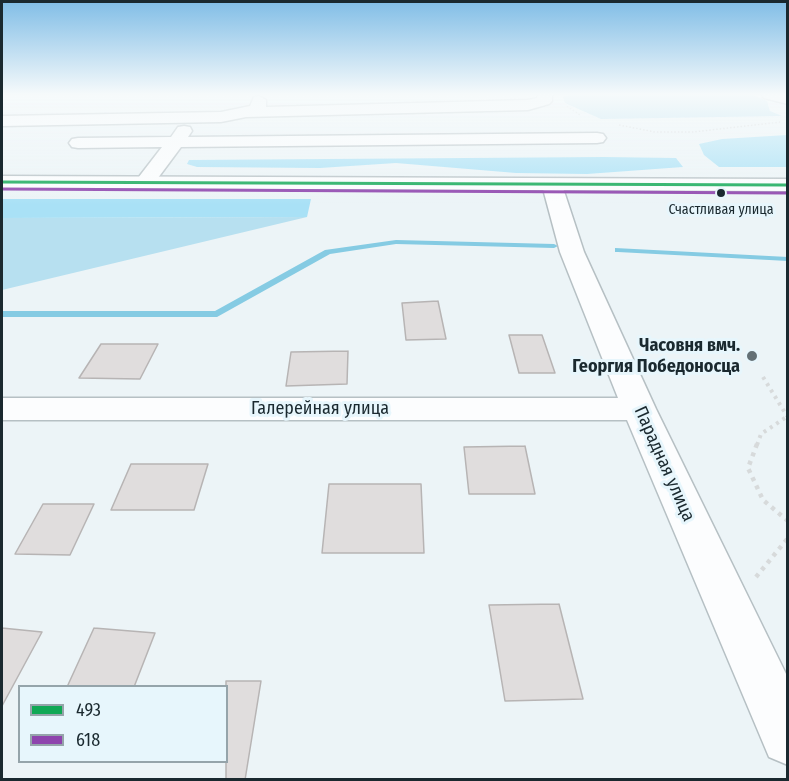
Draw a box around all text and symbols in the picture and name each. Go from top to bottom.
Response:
marker: Счастливая улица [715,187,727,199]
place label: Счастливая улица [668,202,774,218]
place label: Часовня вмч. Георгия Победоносца [572,335,740,378]
marker: Часовня вмч. Георгия Победоносца [745,349,759,363]
street label: Галерейная улица [251,398,389,420]
street label: Парадная улица [629,403,699,525]
legend [18,685,228,763]
text: 493 [76,699,101,721]
text: 618 [76,729,100,751]

